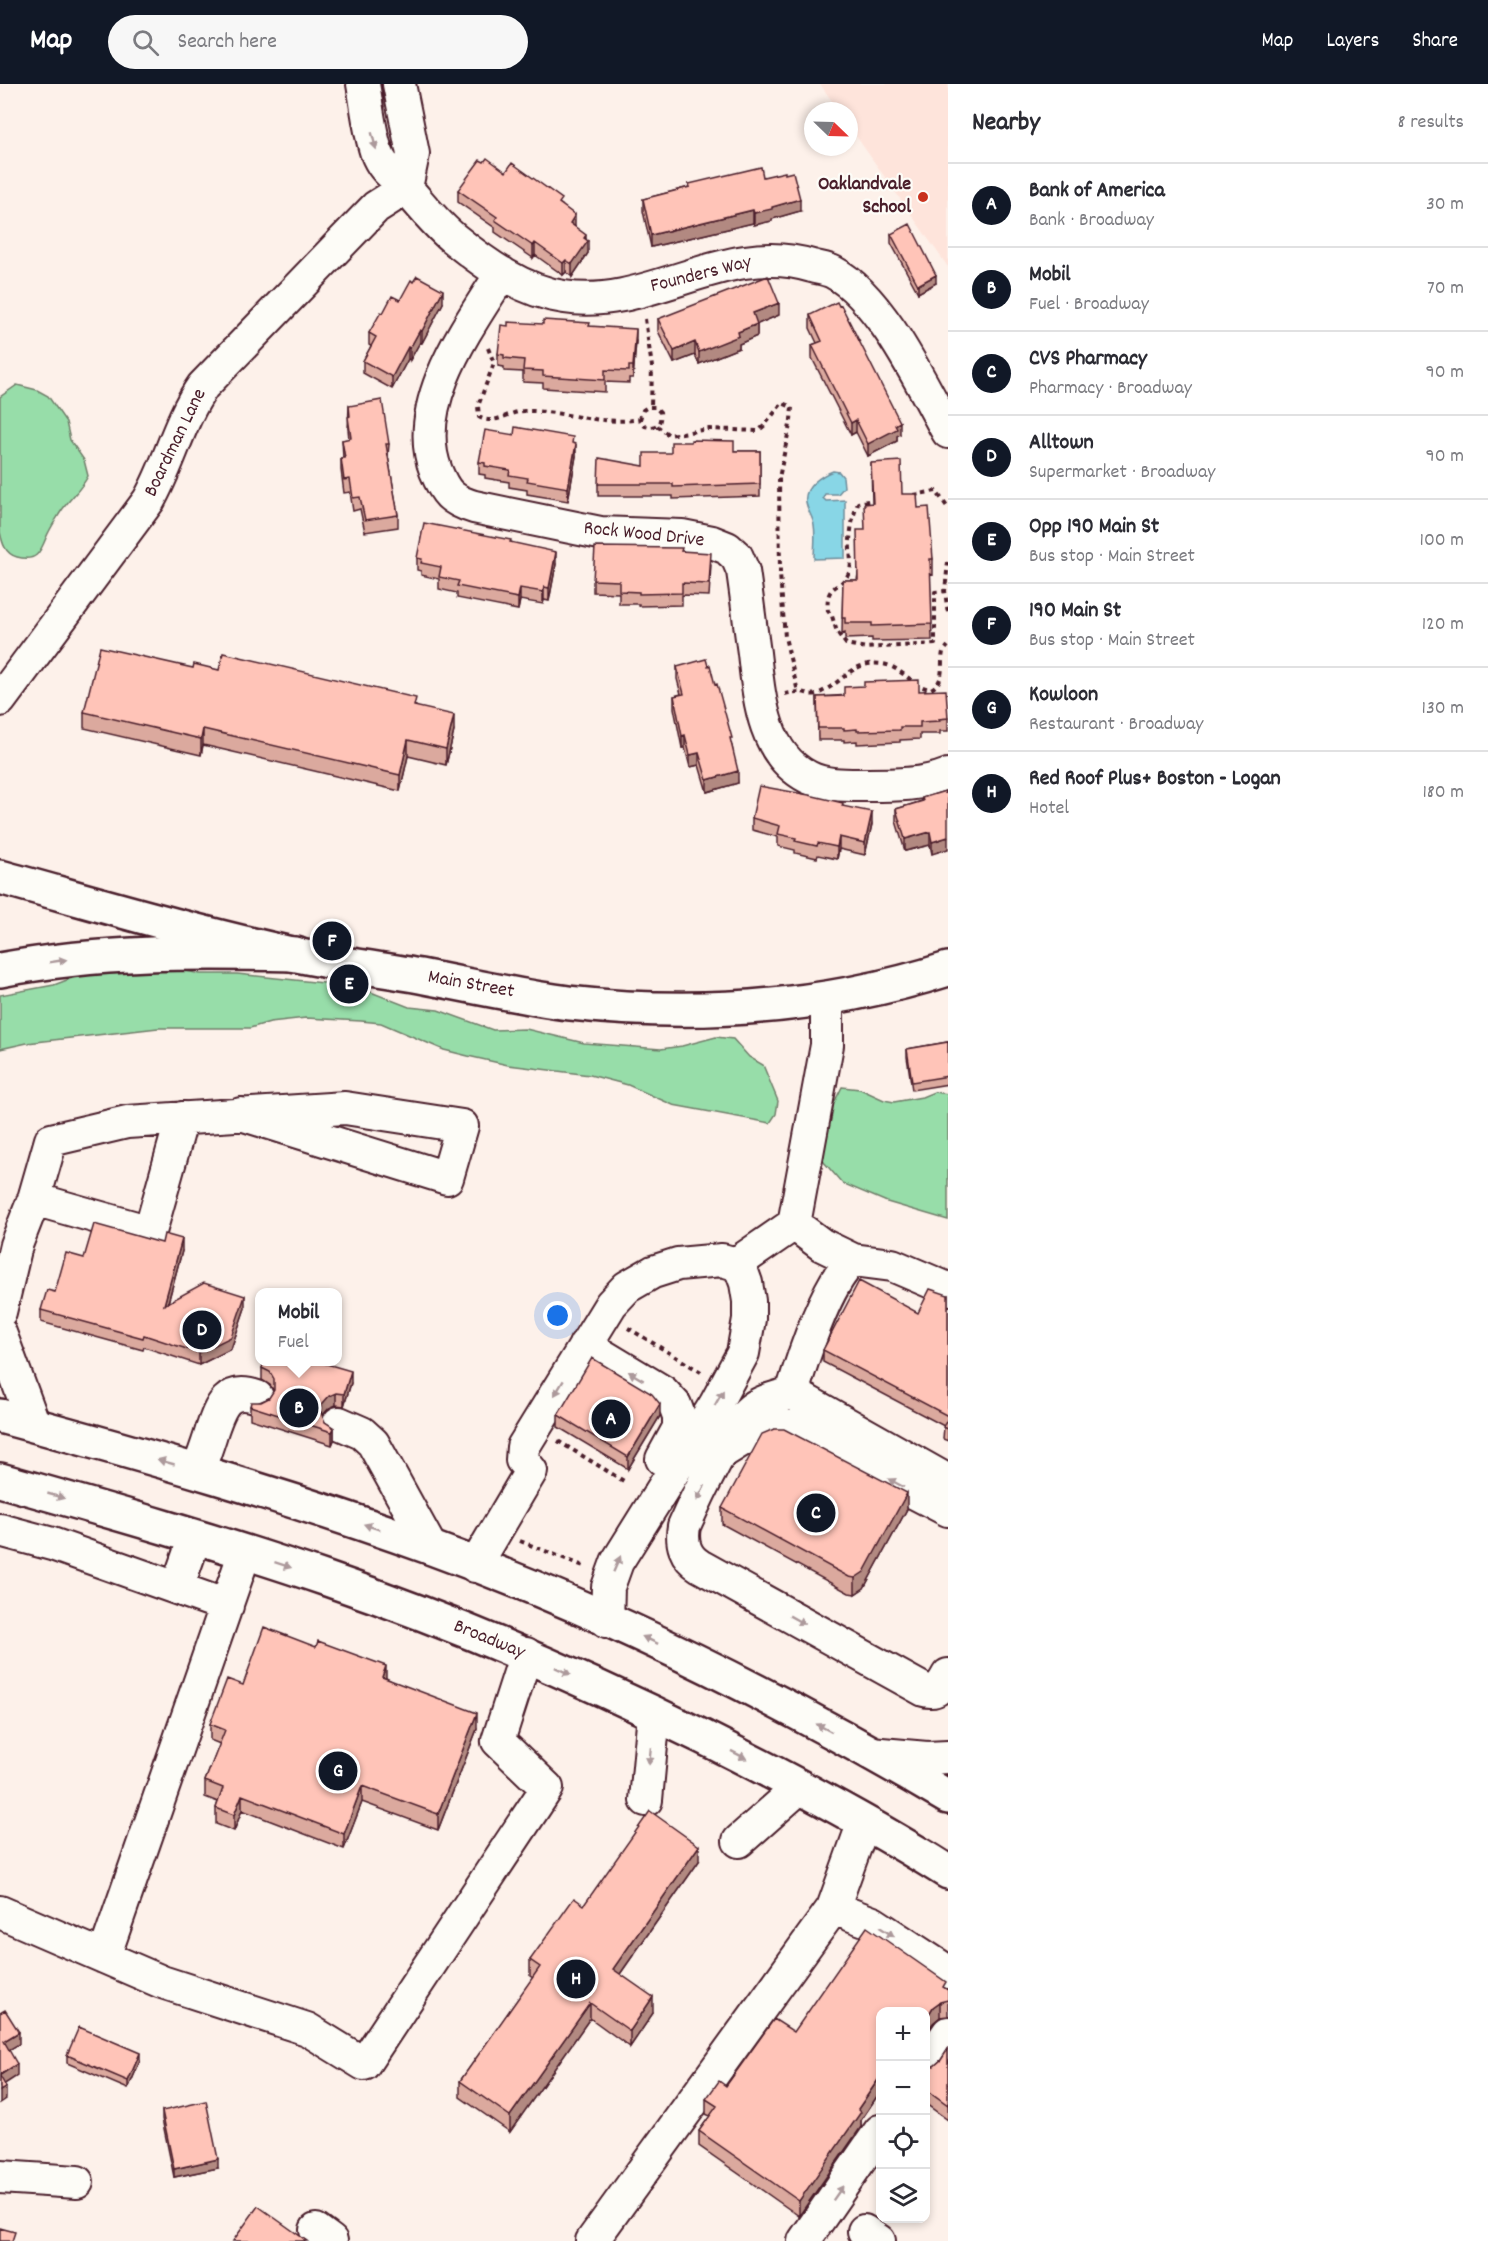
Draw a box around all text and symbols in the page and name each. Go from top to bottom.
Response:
search box [108,15,528,69]
text: Map [30,22,72,62]
icon: search [129,26,162,59]
text: Search here [177,27,277,58]
text: Map [1262,27,1293,57]
text: Layers [1326,27,1379,57]
text: Share [1412,27,1458,57]
north arrow [804,102,858,156]
text: Nearby [972,105,1040,142]
text: 8 results [1398,109,1464,137]
one-way arrow [370,132,379,150]
place label: Oaklandvale School [818,171,911,222]
text: Bank of America [1029,176,1165,207]
marker: Oaklandvale School [916,190,930,204]
text: A [986,191,997,219]
text: 30 m [1426,191,1464,219]
text: Bank · Broadway [1029,207,1154,235]
street label: Founders Way [648,249,755,301]
text: Mobil [1029,260,1070,291]
text: B [987,275,996,303]
text: 70 m [1427,275,1464,303]
text: Fuel · Broadway [1029,291,1149,319]
text: CVS Pharmacy [1029,344,1147,375]
text: C [987,359,996,387]
text: 90 m [1426,359,1464,387]
text: Pharmacy · Broadway [1029,375,1192,403]
street label: Boardman Lane [138,384,214,502]
text: Alltown [1029,428,1094,459]
text: D [986,443,997,471]
text: 90 m [1426,443,1464,471]
text: Supermarket · Broadway [1029,459,1215,487]
text: Opp 190 Main St [1029,512,1159,543]
street label: Rock Wood Drive [582,515,706,555]
text: E [987,527,996,555]
text: 100 m [1420,527,1464,555]
text: Bus stop · Main Street [1029,543,1195,571]
text: 190 Main St [1029,596,1121,627]
text: F [987,611,996,639]
text: 120 m [1422,611,1464,639]
text: Bus stop · Main Street [1029,627,1195,655]
text: Kowloon [1029,680,1098,711]
text: G [986,695,997,723]
text: 130 m [1422,695,1464,723]
text: Restaurant · Broadway [1029,711,1203,739]
text: Red Roof Plus+ Boston - Logan [1029,764,1281,795]
text: H [986,779,997,807]
text: 180 m [1422,779,1464,807]
text: Hotel [1029,795,1069,823]
pin: F [312,918,352,964]
one-way arrow [48,956,67,965]
pin: E [330,962,368,1006]
street label: Main Street [426,964,516,1006]
popup [255,1288,342,1366]
text: Mobil [278,1298,319,1329]
your location [543,1301,572,1330]
pin: D [182,1308,222,1352]
text: Fuel [278,1329,309,1357]
one-way arrow [628,1370,644,1381]
one-way arrow [554,1380,565,1396]
pin: B [280,1386,318,1430]
one-way arrow [714,1389,724,1406]
pin: A [592,1396,630,1442]
one-way arrow [157,1456,175,1466]
one-way arrow [888,1478,905,1488]
one-way arrow [696,1484,706,1501]
pin: C [796,1490,836,1536]
one-way arrow [47,1492,65,1501]
one-way arrow [363,1522,381,1532]
one-way arrow [612,1555,621,1572]
one-way arrow [274,1560,292,1570]
street label: Broadway [449,1613,530,1667]
one-way arrow [789,1615,806,1625]
one-way arrow [640,1635,658,1645]
one-way arrow [555,1666,573,1676]
one-way arrow [815,1723,832,1733]
one-way arrow [645,1747,655,1766]
pin: G [318,1748,358,1794]
one-way arrow [731,1750,748,1760]
one-way arrow [878,1926,894,1938]
pin: H [556,1956,596,2002]
map controls [876,2007,930,2223]
button: + [876,2007,930,2061]
button: − [876,2061,930,2115]
button: locate [876,2115,930,2169]
button: layers [876,2169,930,2223]
one-way arrow [832,2185,844,2201]

